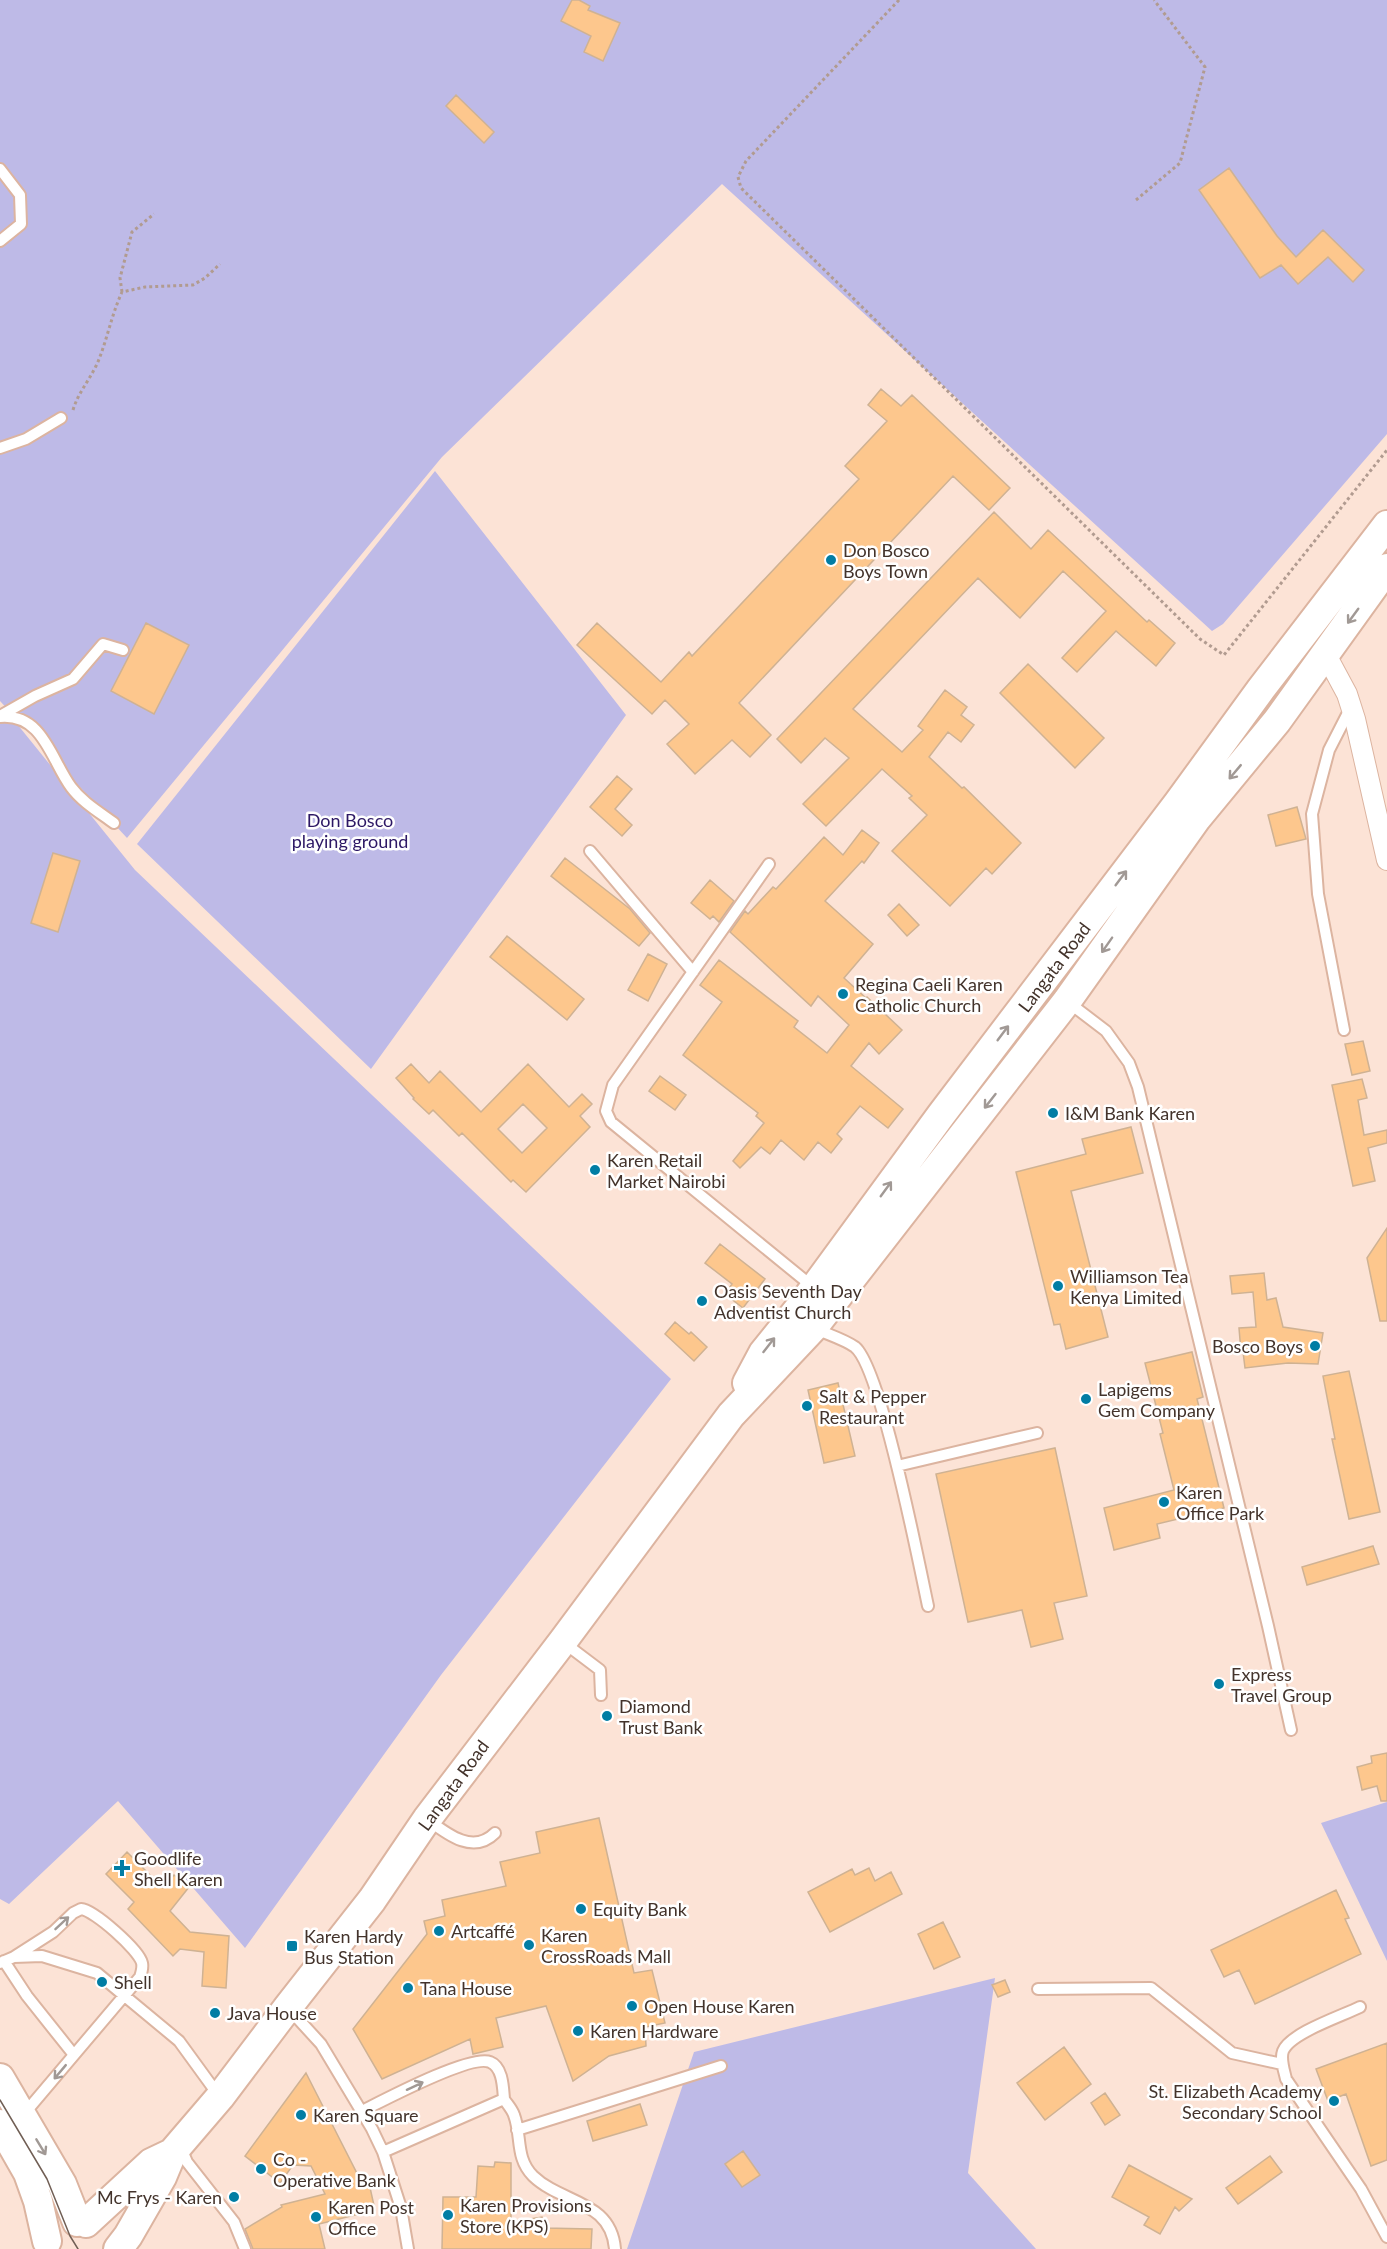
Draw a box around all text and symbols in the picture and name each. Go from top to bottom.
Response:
place label: Don Bosco Boys Town [843,539,930,582]
marker: Don Bosco Boys Town [824,553,838,567]
one-way arrow [1346,607,1359,623]
one-way arrow [1229,763,1242,779]
park label: Don Bosco playing ground [292,809,408,852]
one-way arrow [1115,870,1128,886]
street label: Langata Road [1013,918,1095,1016]
one-way arrow [1101,936,1113,952]
place label: Regina Caeli Karen Catholic Church [855,973,1003,1016]
marker: Regina Caeli Karen Catholic Church [836,987,850,1001]
one-way arrow [997,1025,1010,1041]
one-way arrow [983,1092,996,1108]
place label: I&M Bank Karen [1065,1102,1195,1124]
marker: I&M Bank Karen [1046,1106,1060,1120]
place label: Karen Retail Market Nairobi [607,1149,726,1192]
marker: Karen Retail Market Nairobi [588,1163,602,1177]
one-way arrow [880,1181,892,1197]
place label: Williamson Tea Kenya Limited [1070,1265,1188,1308]
marker: Williamson Tea Kenya Limited [1051,1279,1065,1293]
place label: Oasis Seventh Day Adventist Church [714,1280,862,1323]
marker: Oasis Seventh Day Adventist Church [695,1294,709,1308]
place label: Bosco Boys [1212,1335,1303,1357]
one-way arrow [763,1337,776,1353]
marker: Bosco Boys [1308,1339,1322,1353]
place label: Lapigems Gem Company [1098,1378,1216,1421]
place label: Salt & Pepper Restaurant [819,1385,927,1428]
marker: Lapigems Gem Company [1079,1392,1093,1406]
marker: Salt & Pepper Restaurant [800,1399,814,1413]
place label: Karen Office Park [1176,1481,1265,1524]
marker: Karen Office Park [1157,1495,1171,1509]
place label: Express Travel Group [1231,1663,1332,1706]
marker: Express Travel Group [1212,1677,1226,1691]
place label: Diamond Trust Bank [619,1695,704,1738]
marker: Diamond Trust Bank [600,1709,614,1723]
street label: Langata Road [413,1736,493,1834]
place label: Goodlife Shell Karen [134,1847,223,1890]
marker: Goodlife Shell Karen [115,1861,129,1875]
place label: Equity Bank [593,1898,688,1920]
marker: Equity Bank [574,1902,588,1916]
one-way arrow [54,1916,69,1930]
place label: Artcaffé [451,1920,515,1942]
marker: Artcaffé [432,1924,446,1938]
place label: Karen CrossRoads Mall [541,1924,671,1967]
place label: Karen Hardy Bus Station [304,1925,404,1968]
marker: Karen CrossRoads Mall [522,1938,536,1952]
marker: Karen Hardy Bus Station [285,1939,299,1953]
place label: Shell [114,1971,152,1993]
marker: Shell [95,1975,109,1989]
place label: Tana House [420,1977,512,1999]
marker: Tana House [401,1981,415,1995]
place label: Open House Karen [644,1995,795,2017]
marker: Open House Karen [625,1999,639,2013]
place label: Java House [227,2002,317,2024]
marker: Java House [208,2006,222,2020]
place label: Karen Hardware [590,2020,719,2042]
marker: Karen Hardware [571,2024,585,2038]
one-way arrow [53,2064,66,2080]
one-way arrow [406,2079,424,2091]
place label: St. Elizabeth Academy Secondary School [1148,2080,1323,2123]
marker: St. Elizabeth Academy Secondary School [1327,2094,1341,2108]
place label: Karen Square [313,2104,419,2126]
marker: Karen Square [294,2108,308,2122]
one-way arrow [35,2138,47,2155]
place label: Co - Operative Bank [273,2148,397,2191]
marker: Co - Operative Bank [254,2162,268,2176]
place label: Mc Frys - Karen [97,2186,222,2208]
marker: Mc Frys - Karen [227,2190,241,2204]
place label: Karen Provisions Store (KPS) [460,2194,592,2237]
place label: Karen Post Office [328,2196,414,2239]
marker: Karen Provisions Store (KPS) [441,2208,455,2222]
marker: Karen Post Office [309,2210,323,2224]

